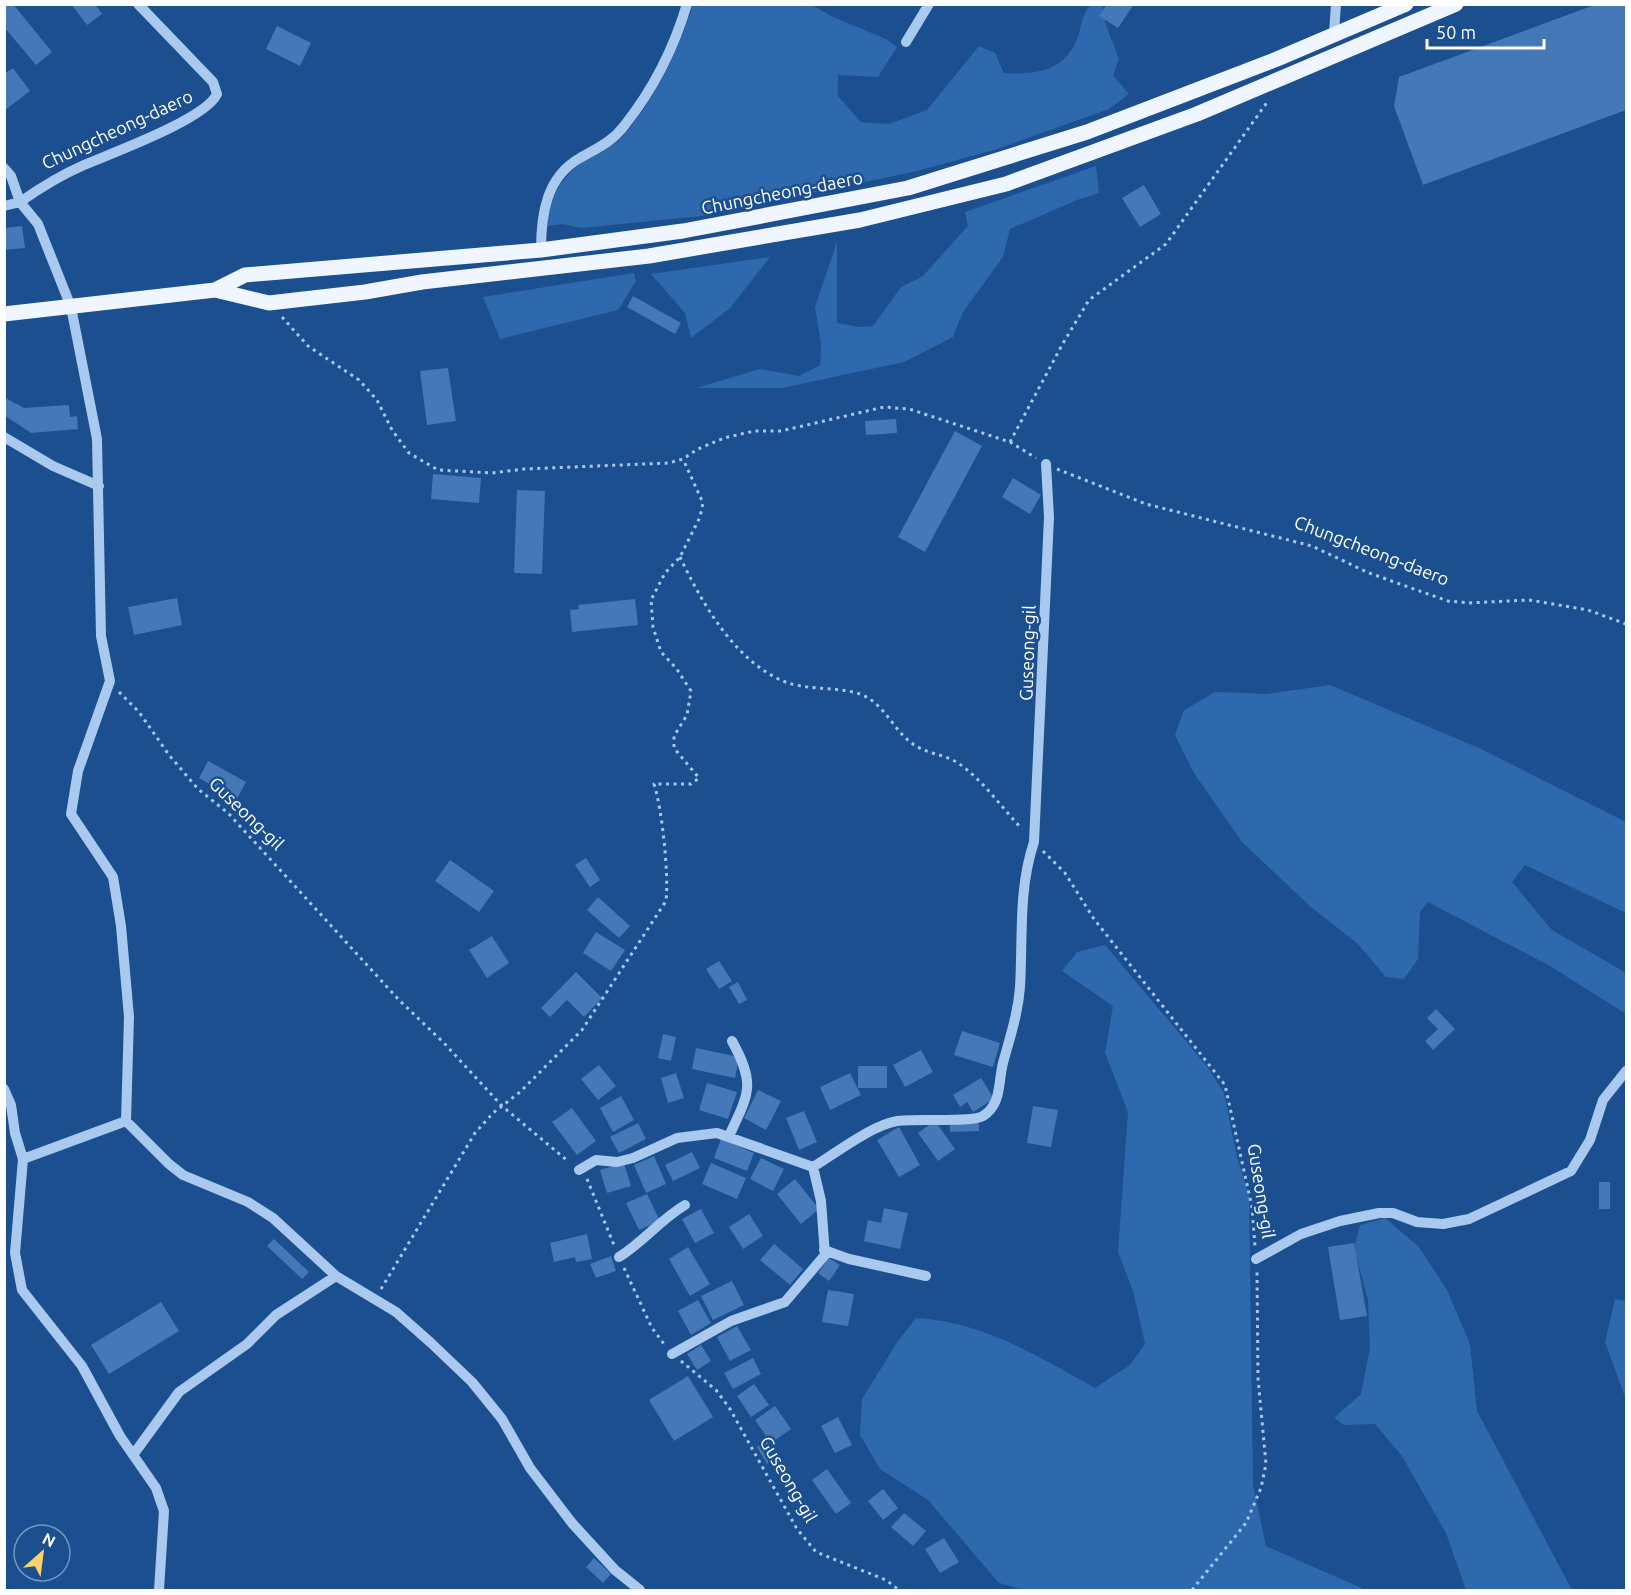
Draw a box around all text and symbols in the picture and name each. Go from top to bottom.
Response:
scale bar [1427,12,1544,50]
text: 50 m [1436,22,1476,42]
street label: Chungcheong-daero [38,85,196,173]
street label: Chungcheong-daero [699,167,865,217]
street label: Chungcheong-daero [1292,511,1452,589]
street label: Guseong-gil [1015,605,1039,701]
street label: Guseong-gil [206,773,289,854]
street label: Guseong-gil [1245,1142,1279,1240]
street label: Guseong-gil [756,1433,822,1526]
north arrow [12,1523,72,1583]
text: N [40,1529,59,1551]

